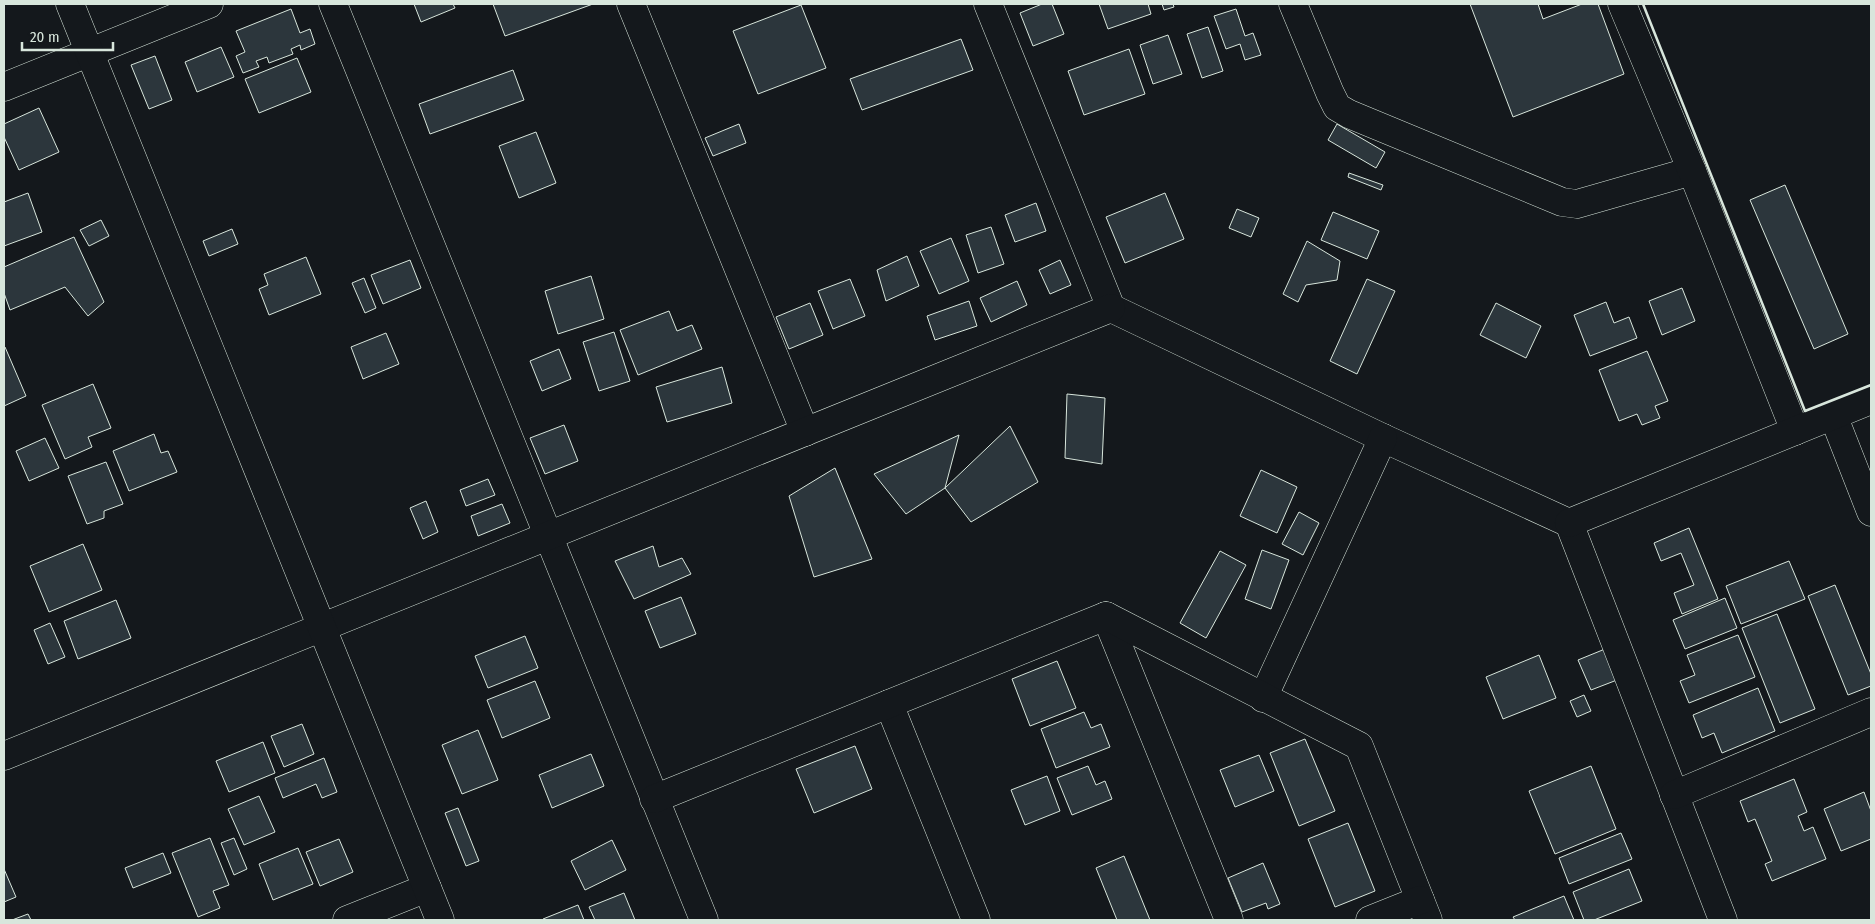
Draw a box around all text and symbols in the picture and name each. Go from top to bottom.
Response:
scale bar [22,20,114,52]
text: 20 m [30,28,60,46]

